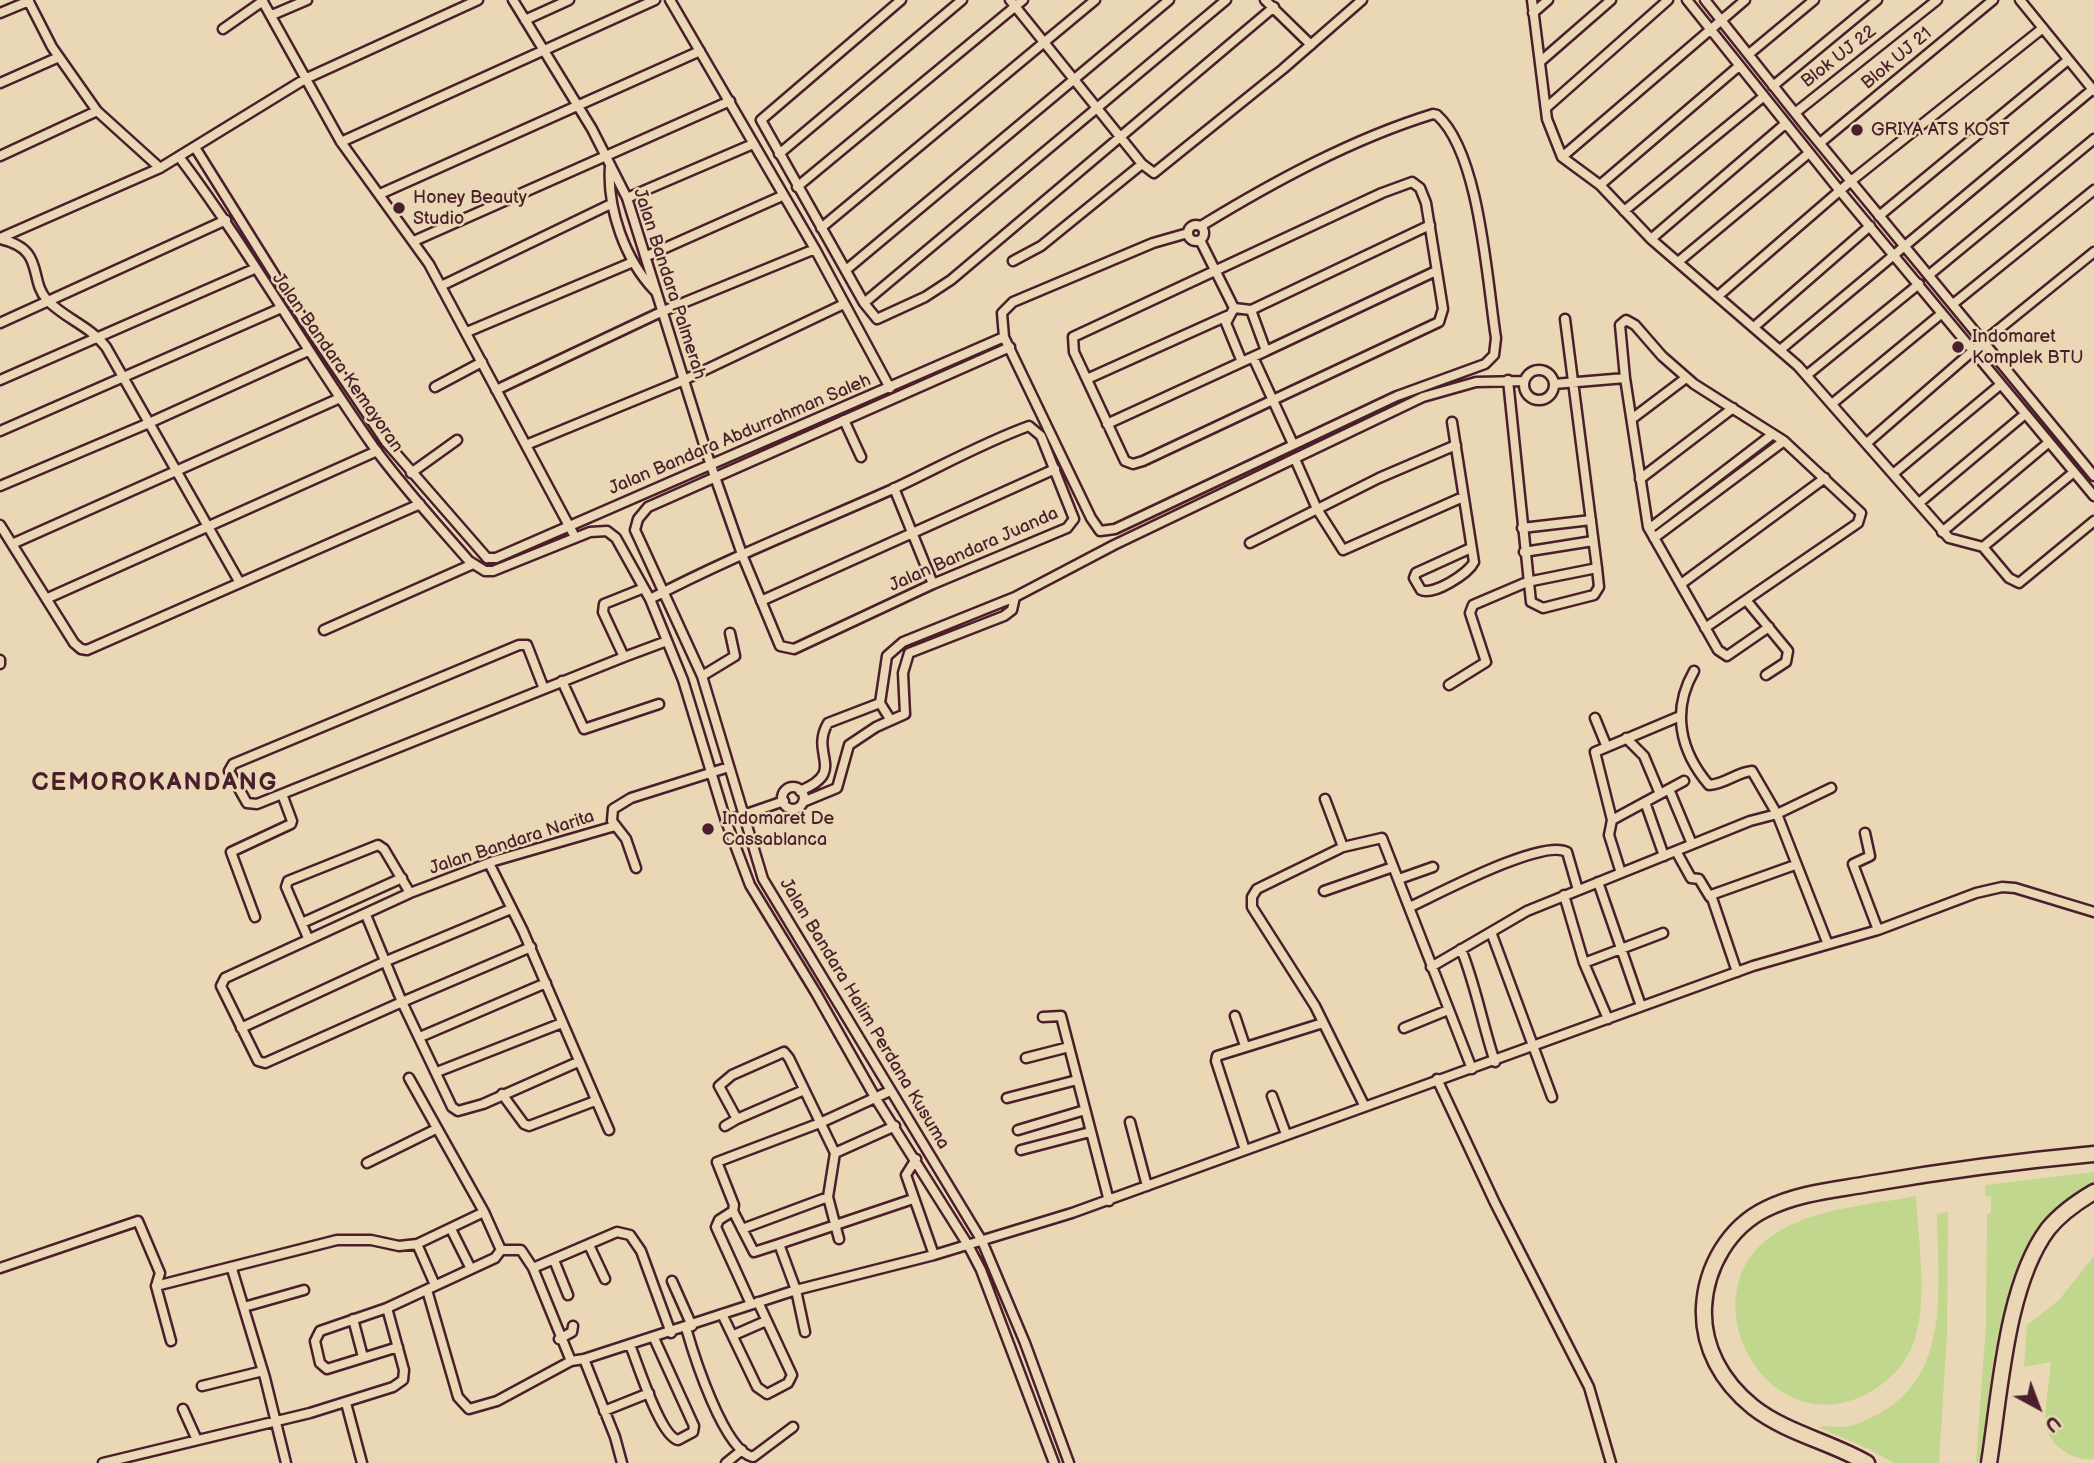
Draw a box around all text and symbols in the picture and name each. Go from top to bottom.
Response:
street label: Blok UJ 22 [1797,21,1881,93]
street label: Blok UJ 21 [1857,23,1937,95]
place label: GRIYA ATS KOST [1871,119,2010,141]
marker: GRIYA ATS KOST [1849,122,1865,138]
street label: Jalan Bandara Palmerah [628,186,710,382]
place label: Honey Beauty Studio [413,187,527,230]
marker: Honey Beauty Studio [391,200,407,216]
street label: Jalan Bandara Kemayoran [267,269,407,457]
place label: Indomaret Komplek BTU [1972,326,2084,368]
marker: Indomaret Komplek BTU [1950,339,1966,355]
street label: Jalan Bandara Abdurrahman Saleh [606,370,874,500]
street label: Jalan Bandara Juanda [886,503,1062,597]
district label: CEMOROKANDANG [33,770,277,798]
street label: Jalan Bandara Narita [427,806,597,880]
place label: Indomaret De Cassablanca [722,808,834,850]
marker: Indomaret De Cassablanca [700,821,716,837]
street label: Jalan Bandara Halim Perdana Kusuma [774,875,954,1153]
north arrow [2003,1372,2073,1442]
text: U [2039,1410,2065,1436]

